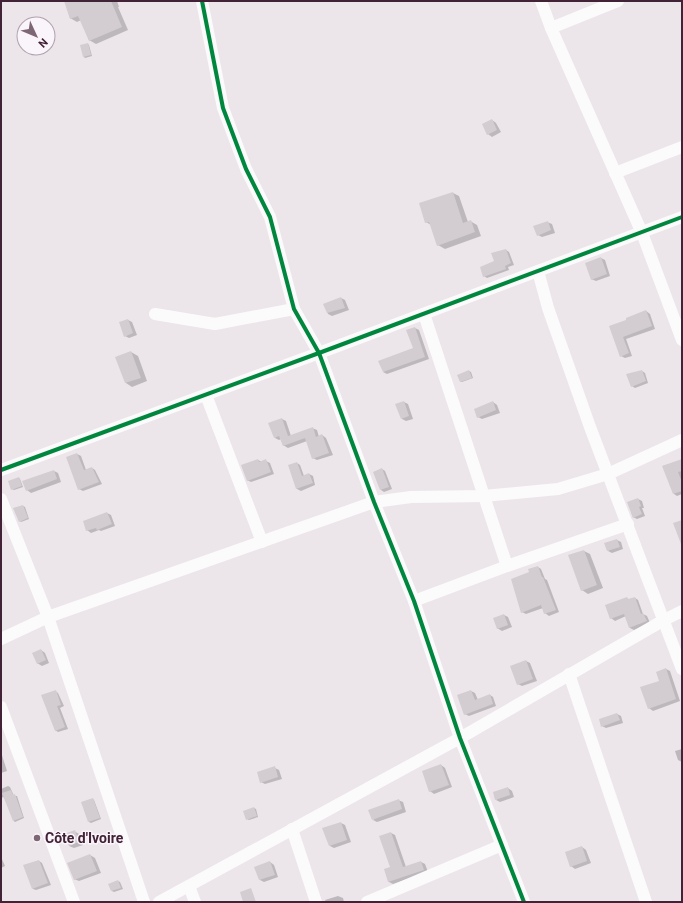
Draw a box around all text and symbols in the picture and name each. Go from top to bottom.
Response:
north arrow [16,16,56,56]
text: N [35,35,50,50]
place label: Côte d'Ivoire [45,830,124,846]
marker: Côte d'Ivoire [32,833,42,843]

